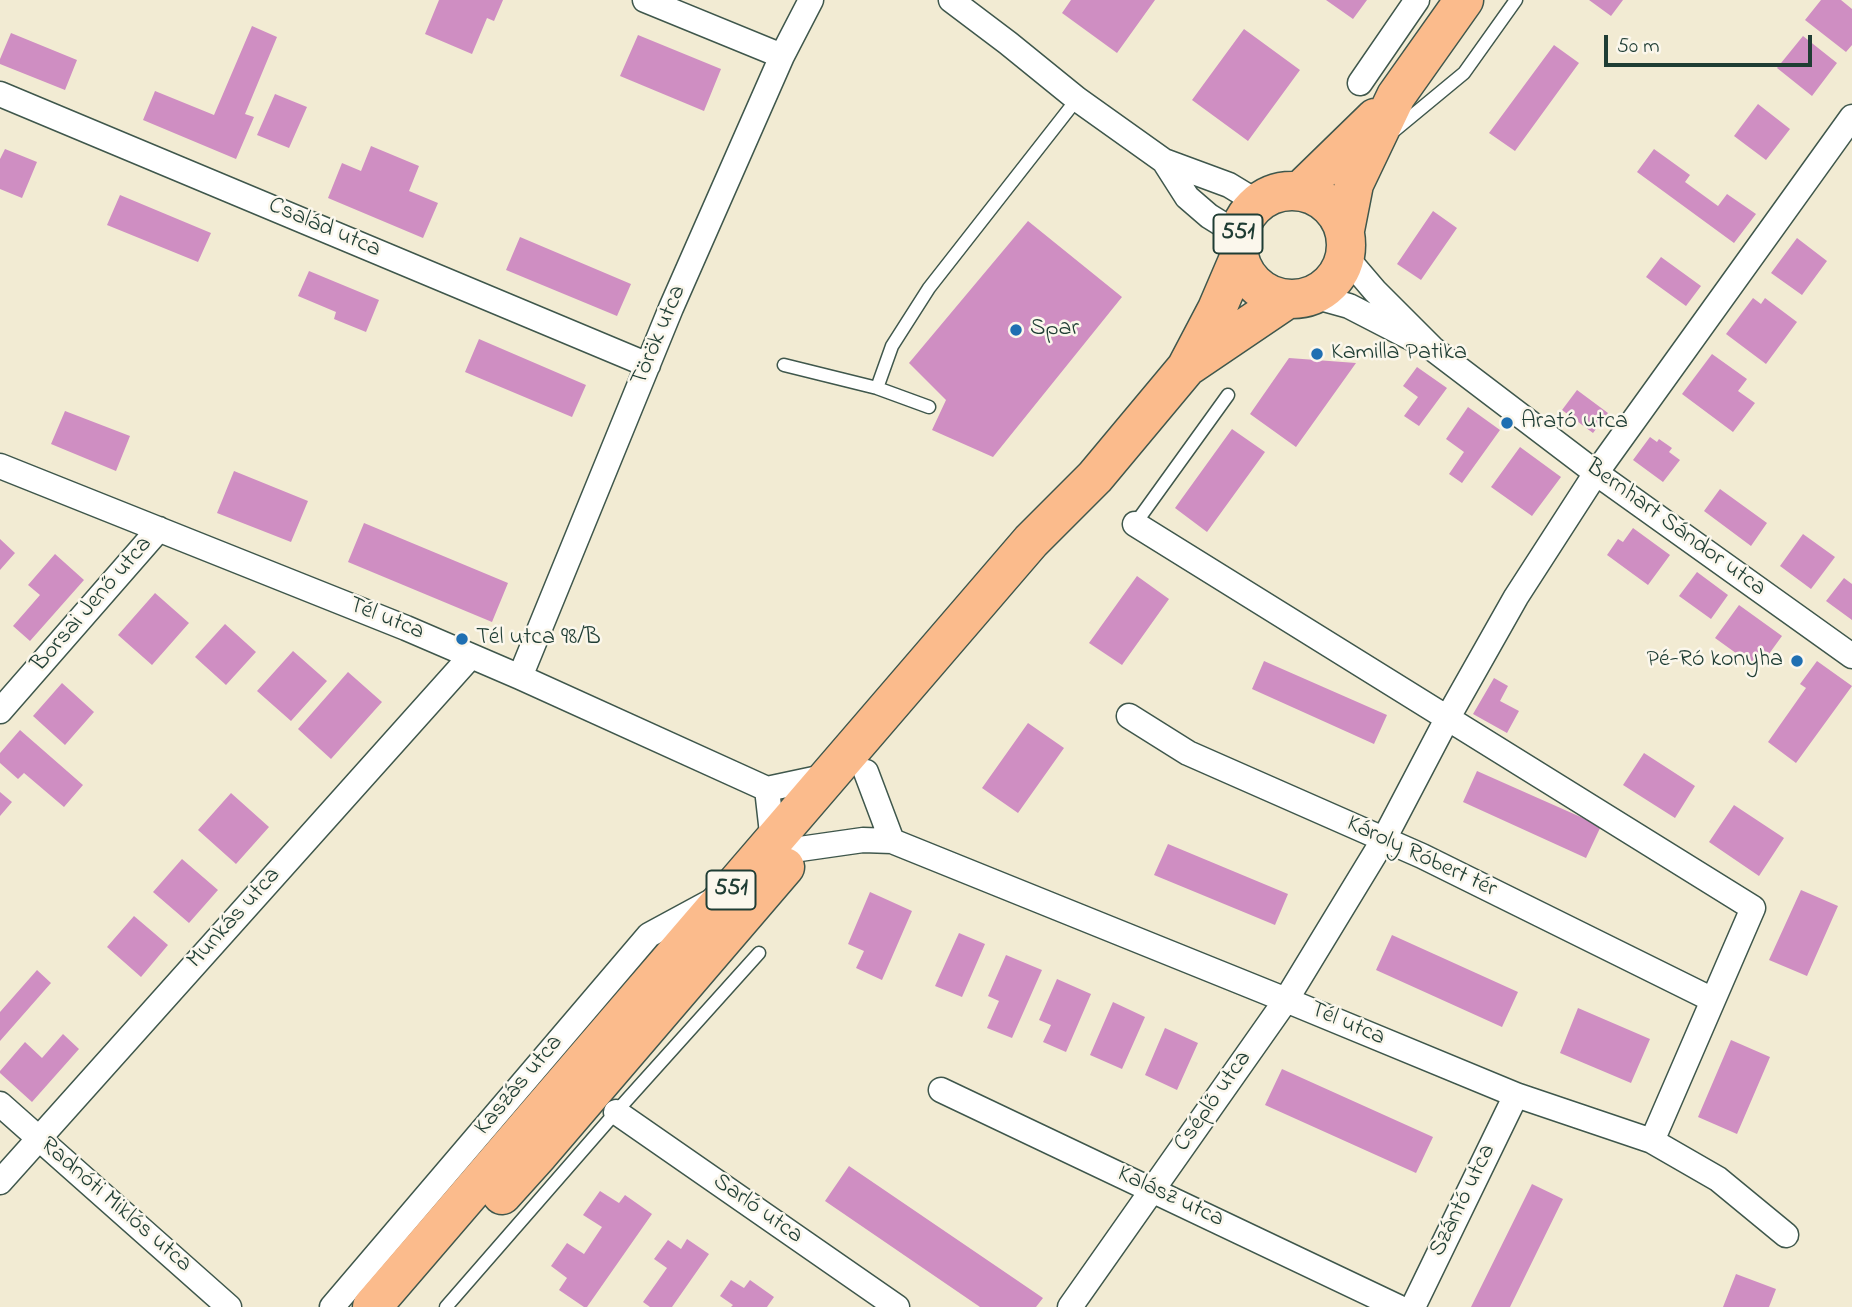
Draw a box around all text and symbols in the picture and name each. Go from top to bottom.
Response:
scale bar [1607,21,1815,65]
text: 50 m [1617,32,1660,62]
street label: Család utca [263,192,385,266]
road number: 551 [1214,215,1262,254]
street label: Török utca [626,281,694,391]
place label: Spar [1030,316,1079,344]
marker: Spar [1008,322,1024,338]
place label: Kamilla Patika [1331,340,1467,368]
marker: Kamilla Patika [1309,346,1325,362]
place label: Arató utca [1521,409,1628,437]
marker: Arató utca [1499,415,1515,431]
street label: Bernhart Sándor utca [1579,454,1771,604]
street label: Borsai Jenő utca [26,532,160,678]
street label: Tél utca [344,592,428,648]
place label: Tél utca 98/B [476,625,601,653]
marker: Tél utca 98/B [454,631,470,647]
place label: Pé-Ró konyha [1647,647,1783,675]
marker: Pé-Ró konyha [1789,653,1805,669]
street label: Károly Róbert tér [1341,811,1501,905]
street label: Munkás utca [182,862,288,976]
road number: 551 [706,870,756,909]
street label: Tél utca [1305,996,1389,1054]
street label: Kaszás utca [470,1030,570,1142]
street label: Cséplő utca [1169,1046,1259,1158]
street label: Radnóti Miklós utca [33,1132,197,1280]
street label: Szántó utca [1424,1140,1504,1262]
street label: Kalász utca [1112,1161,1228,1235]
street label: Sarló utca [706,1168,808,1252]

